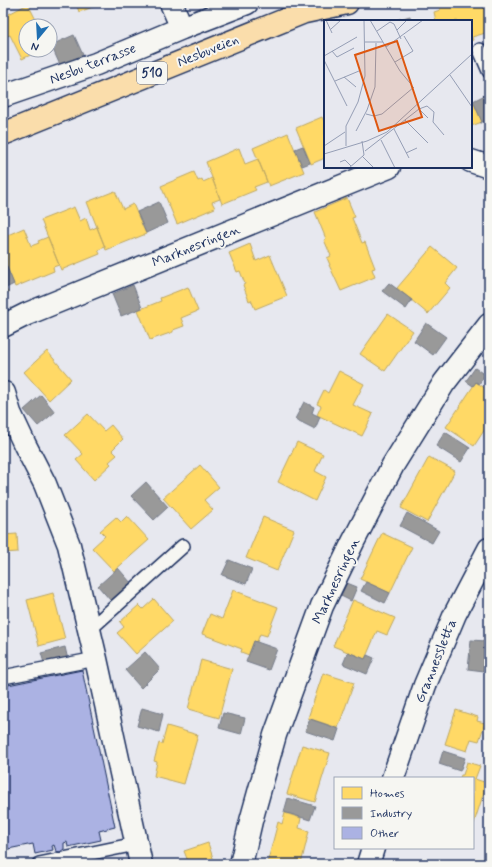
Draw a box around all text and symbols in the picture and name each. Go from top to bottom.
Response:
north arrow [18,18,58,58]
inset map [324,20,472,168]
street label: Nesbuveien [175,31,241,71]
text: N [30,39,41,54]
street label: Nesbu terrasse [47,39,139,89]
road number: 510 [137,62,167,84]
street label: Marknesringen [149,220,243,274]
street label: Marknesringen [308,535,366,628]
street label: Grannessletta [411,616,461,706]
legend [334,777,474,849]
text: Homes [370,786,405,802]
text: Industry [370,806,412,822]
text: Other [370,826,399,842]

